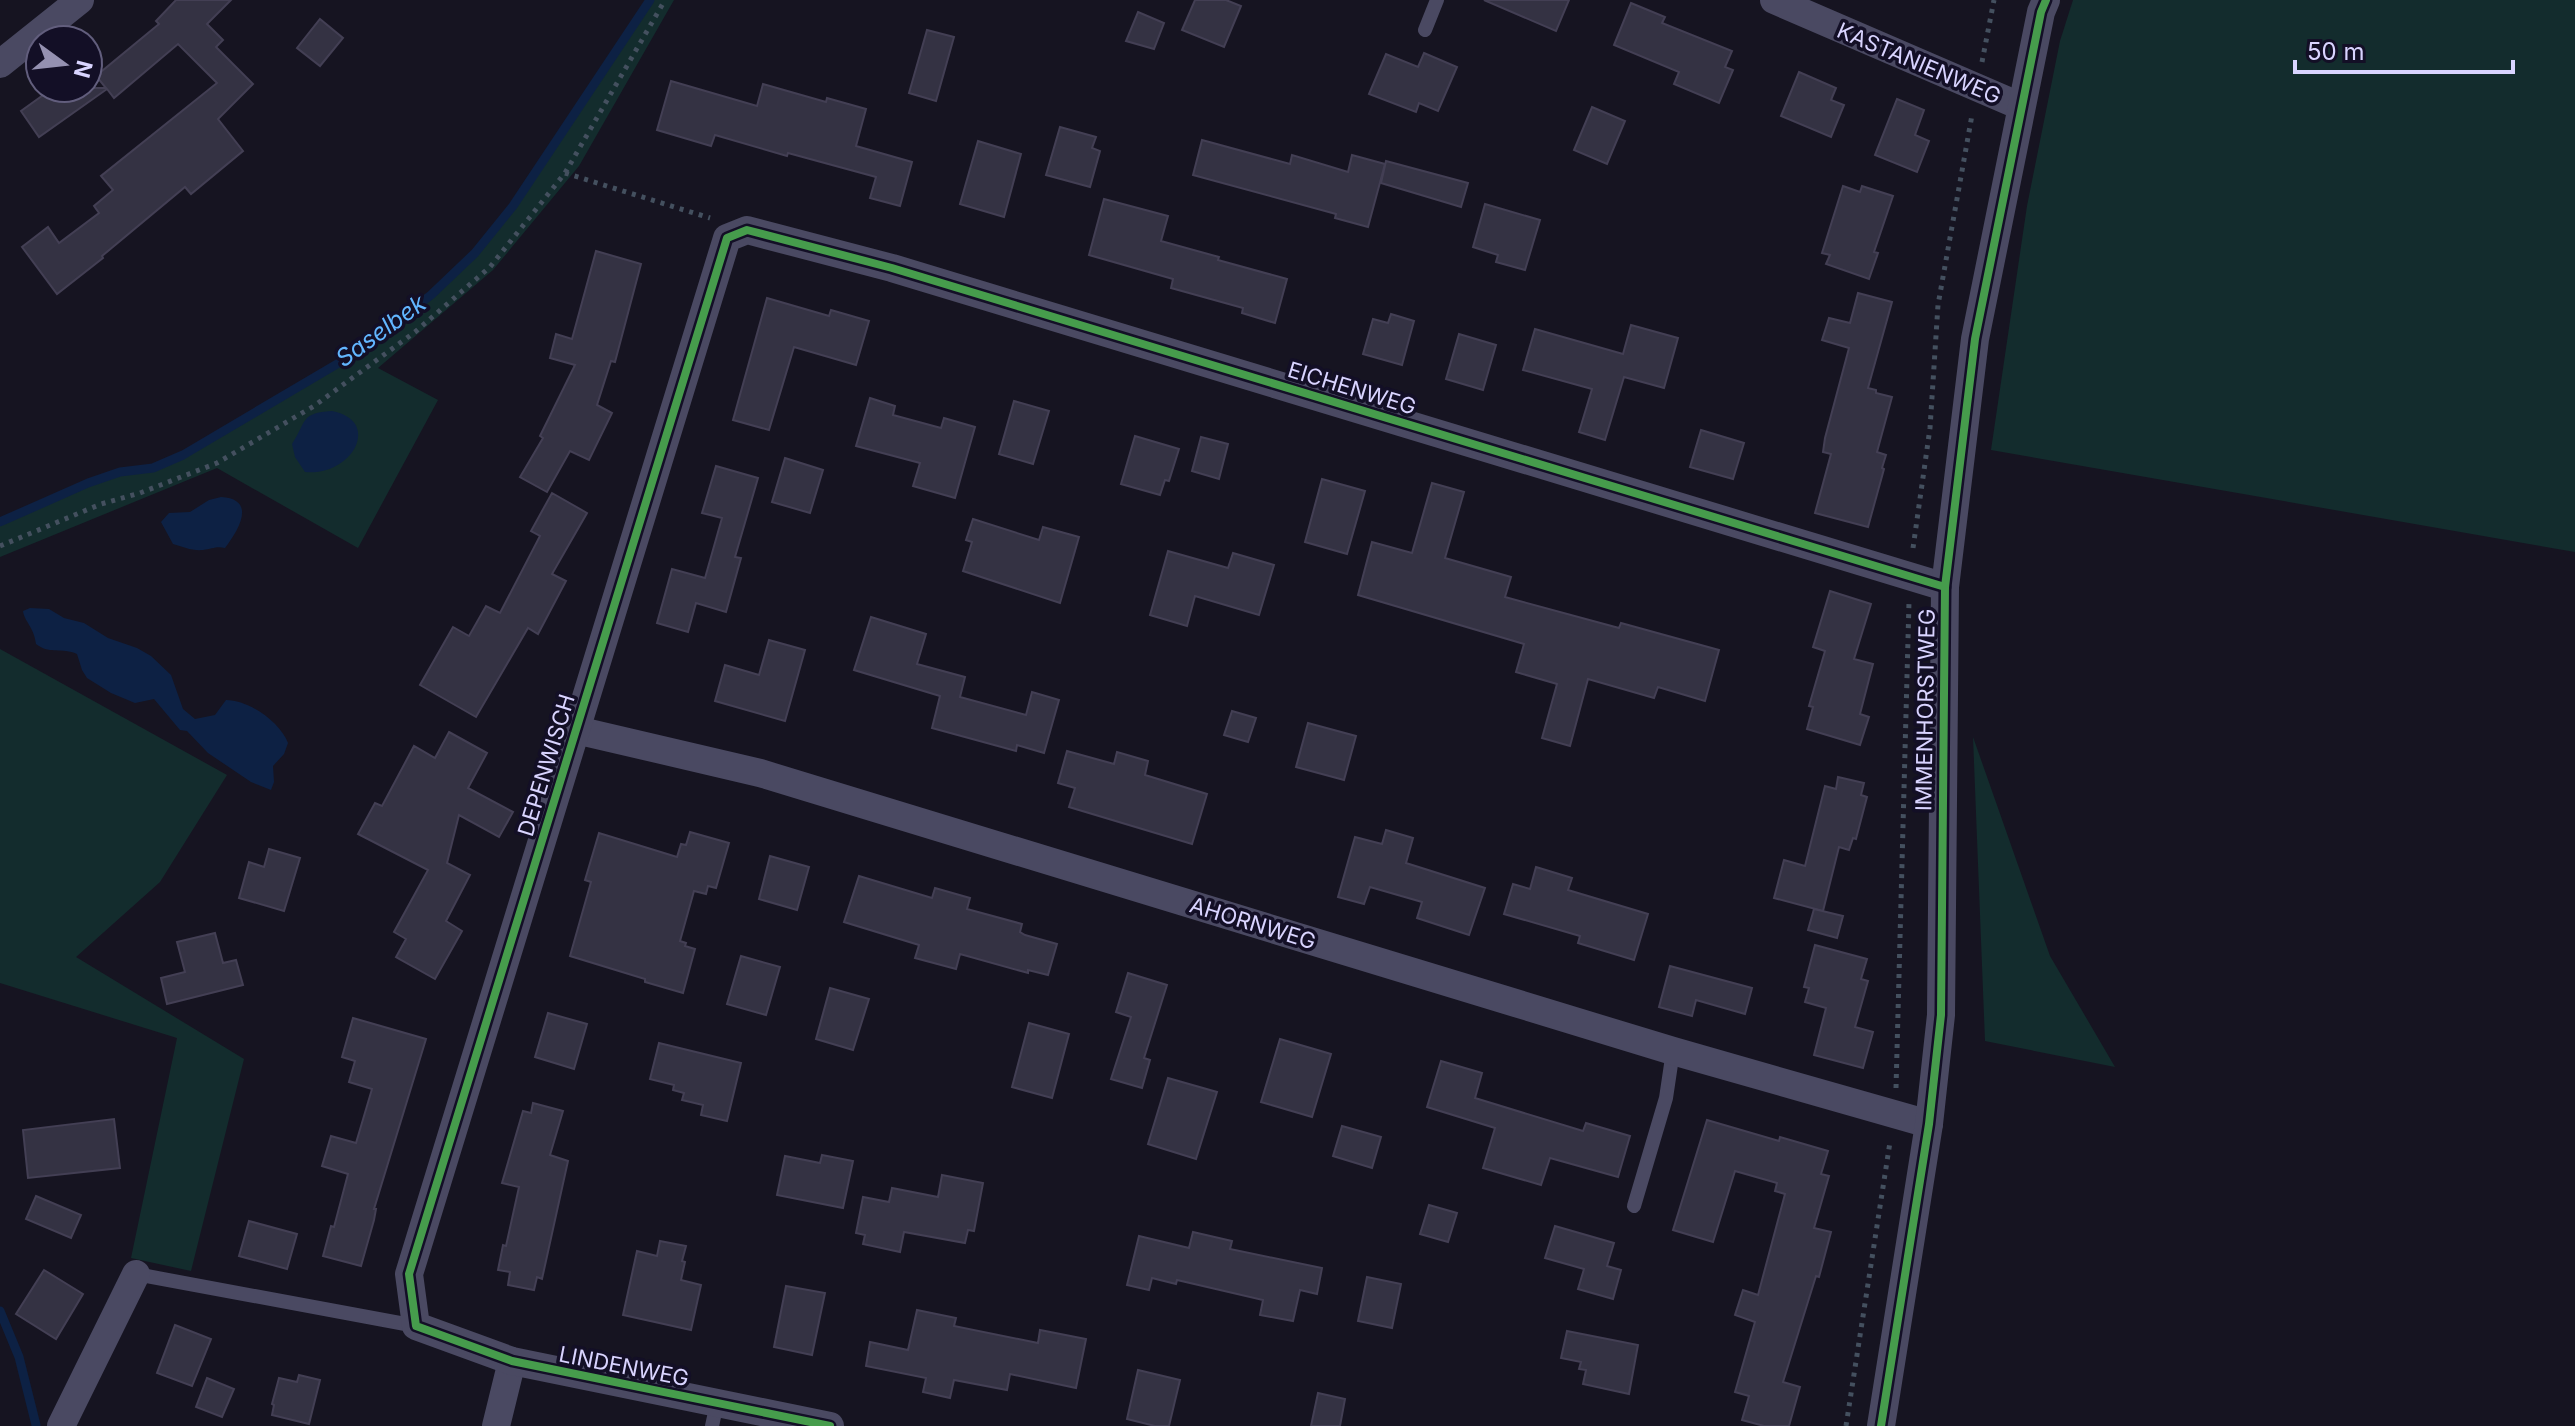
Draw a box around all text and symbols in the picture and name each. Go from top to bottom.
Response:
street label: KASTANIENWEG [1833,17,2005,109]
north arrow [24,24,104,104]
scale bar [2295,24,2513,74]
text: 50 m [2307,37,2365,66]
text: N [69,58,98,81]
water label: Saselbek [330,288,432,373]
street label: EICHENWEG [1285,356,1419,420]
street label: IMMENHORSTWEG [1910,609,1940,811]
street label: DEPENWISCH [512,691,580,839]
street label: AHORNWEG [1187,892,1319,954]
street label: LINDENWEG [557,1341,691,1391]

